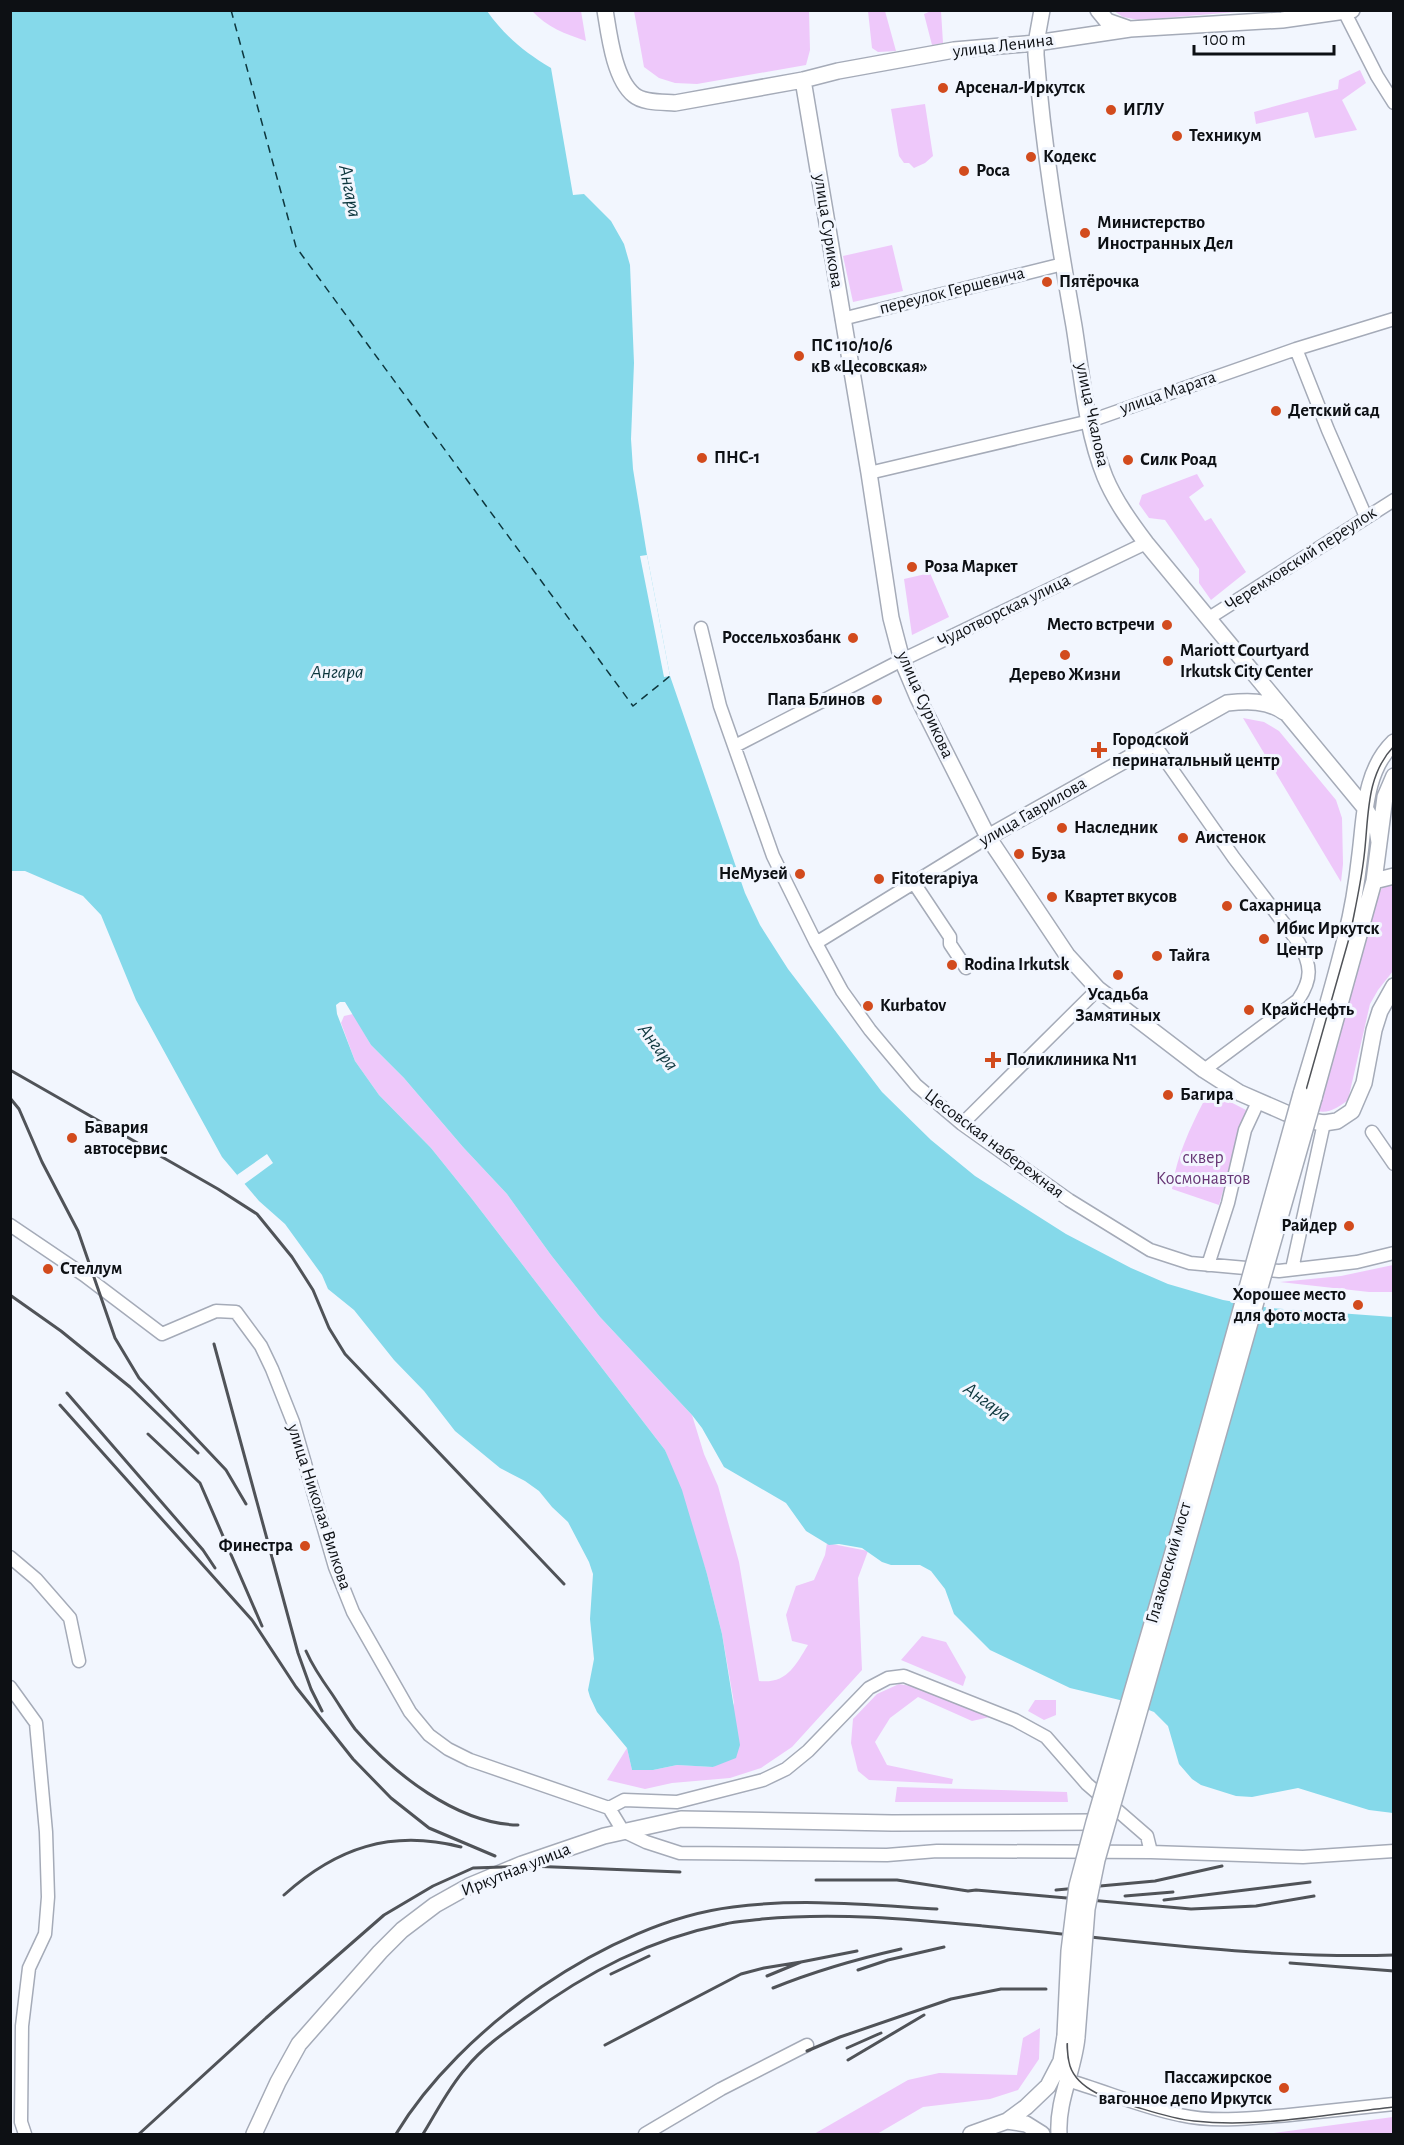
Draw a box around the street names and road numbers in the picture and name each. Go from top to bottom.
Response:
street label: улица Ленина [951,31,1054,61]
street label: улица Сурикова [810,172,846,289]
street label: переулок Гершевича [878,264,1026,318]
street label: улица Чкалова [1072,360,1112,469]
street label: улица Марата [1117,368,1218,418]
street label: Черемховский переулок [1222,503,1380,615]
street label: Чудотворская улица [935,571,1073,651]
street label: улица Сурикова [893,648,957,761]
street label: улица Гаврилова [975,774,1090,850]
street label: Цесовская набережная [921,1085,1068,1202]
street label: улица Николая Вилкова [283,1421,354,1592]
street label: Глазковский мост [1143,1500,1195,1626]
street label: Иркутная улица [459,1840,573,1900]

